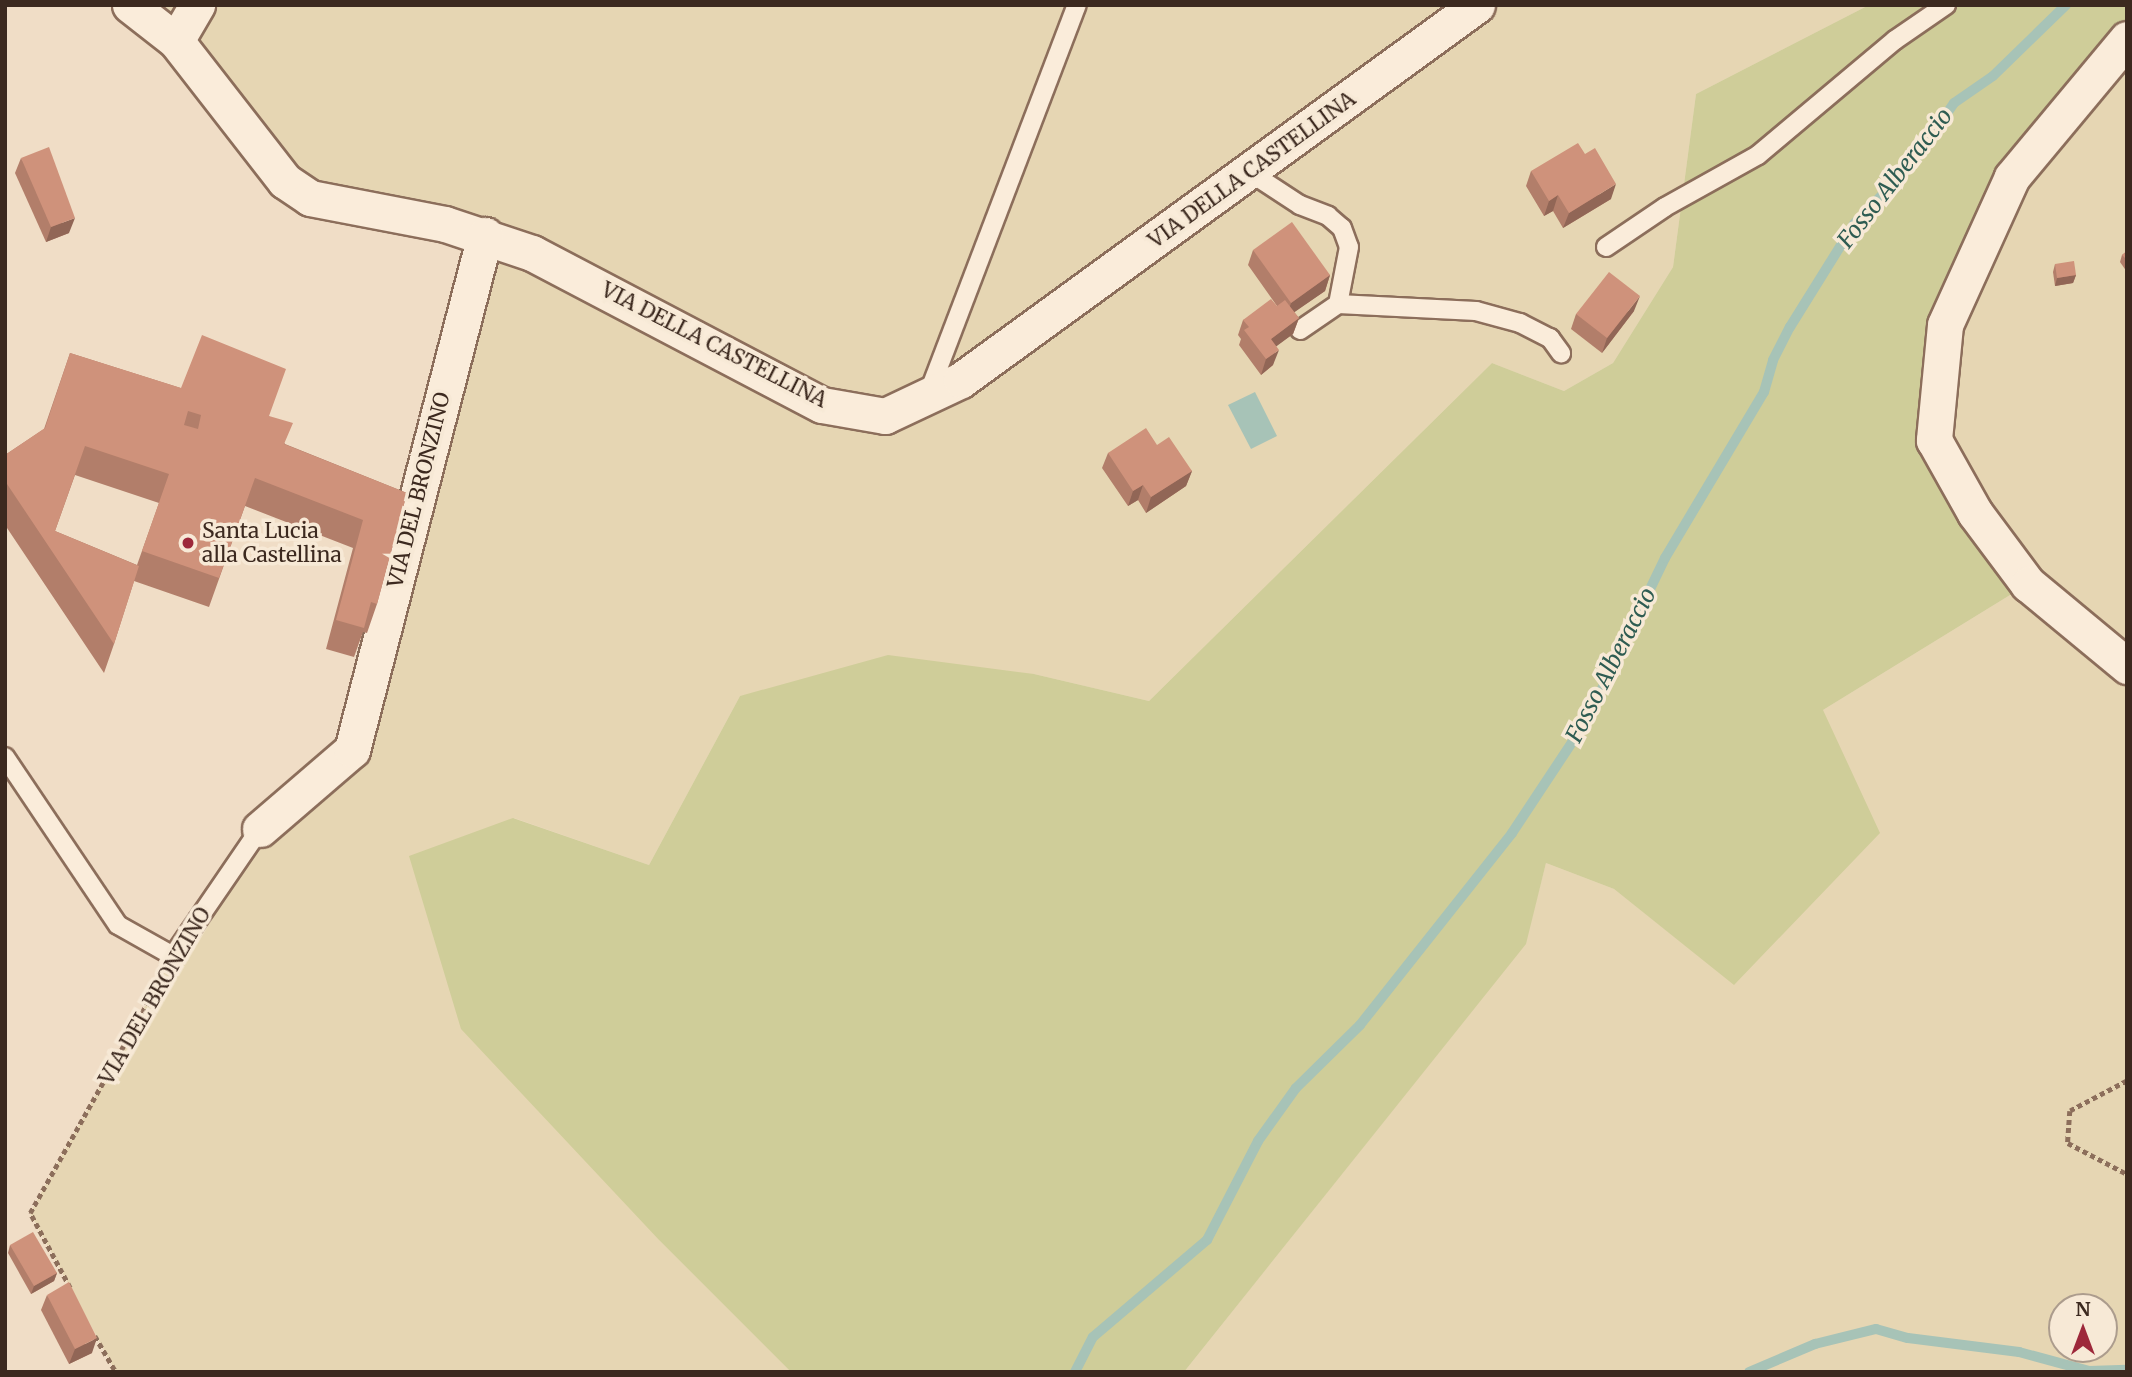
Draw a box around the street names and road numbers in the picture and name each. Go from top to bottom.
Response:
street label: VIA DELLA CASTELLINA [1144,86,1360,254]
street label: VIA DELLA CASTELLINA [597,277,831,413]
street label: VIA DEL BRONZINO [382,390,456,590]
street label: VIA DEL BRONZINO [94,903,216,1089]

